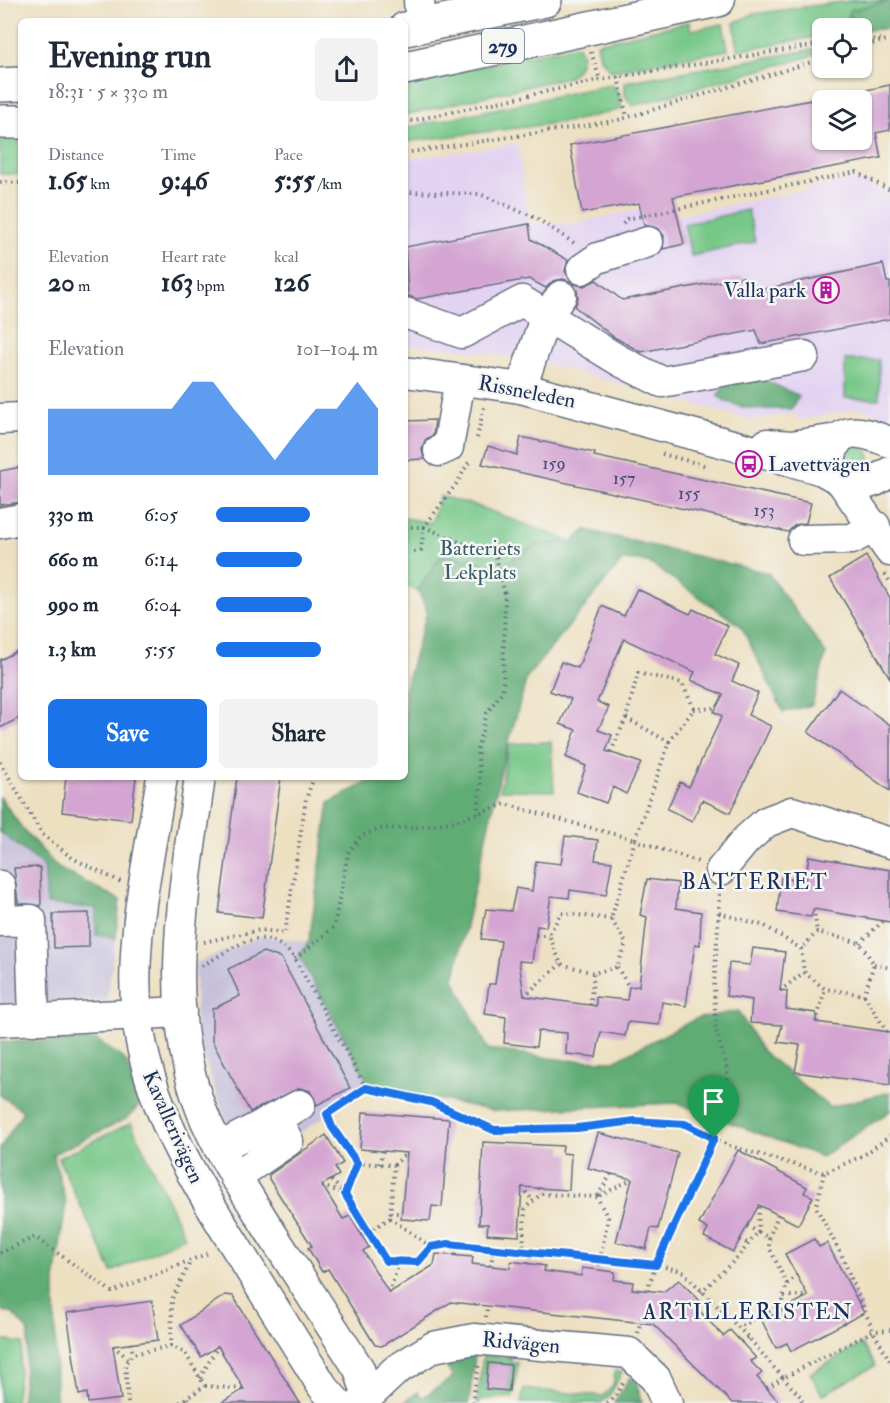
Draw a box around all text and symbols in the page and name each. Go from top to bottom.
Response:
map controls [812,18,872,150]
button: locate [812,18,872,78]
road number: 279 [482,29,524,63]
text: Evening run [48,36,211,77]
button: share [315,38,378,101]
text: 18:31 · 5 × 330 m [48,79,168,104]
button: layers [812,90,872,150]
text: Distance [48,145,104,165]
text: Time [161,145,196,165]
text: Pace [274,145,303,165]
text: 1.65 [48,165,87,197]
text: 9:46 [161,165,208,197]
text: 5:55 [274,165,315,197]
text: km [87,174,110,194]
text: /km [315,174,342,194]
text: Elevation [48,247,109,267]
text: Heart rate [161,247,226,267]
text: kcal [274,247,299,267]
text: 20 [48,267,75,299]
text: 163 [161,267,193,299]
text: 126 [274,267,310,299]
building icon: Valla park [811,275,841,305]
text: m [75,276,90,296]
text: bpm [193,276,225,296]
place label: Valla park [723,277,806,304]
text: Elevation [48,336,124,361]
text: 101–104 m [296,336,378,361]
street label: Rissneleden [476,369,578,415]
bus stop icon: Lavettvägen [734,449,764,479]
place label: Lavettvägen [768,451,870,478]
house number: 159 [542,452,566,475]
house number: 157 [613,467,635,490]
house number: 155 [678,482,700,505]
house number: 153 [753,499,775,522]
text: 330 m [48,502,93,527]
text: 6:05 [144,502,178,527]
park label: Batteriets Lekplats [440,535,520,586]
text: 660 m [48,547,98,572]
text: 6:14 [144,547,177,572]
text: 990 m [48,592,98,617]
text: 6:04 [144,592,180,617]
text: 1.3 km [48,637,96,662]
text: 5:55 [144,637,175,662]
button: Save [48,699,207,768]
button: Share [219,699,378,768]
district label: BATTERIET [682,868,828,896]
street label: Kavallerivägen [136,1066,210,1188]
pin [688,1076,739,1138]
icon: arrive [697,1085,730,1118]
district label: ARTILLERISTEN [642,1298,853,1326]
street label: Ridvägen [481,1326,561,1360]

